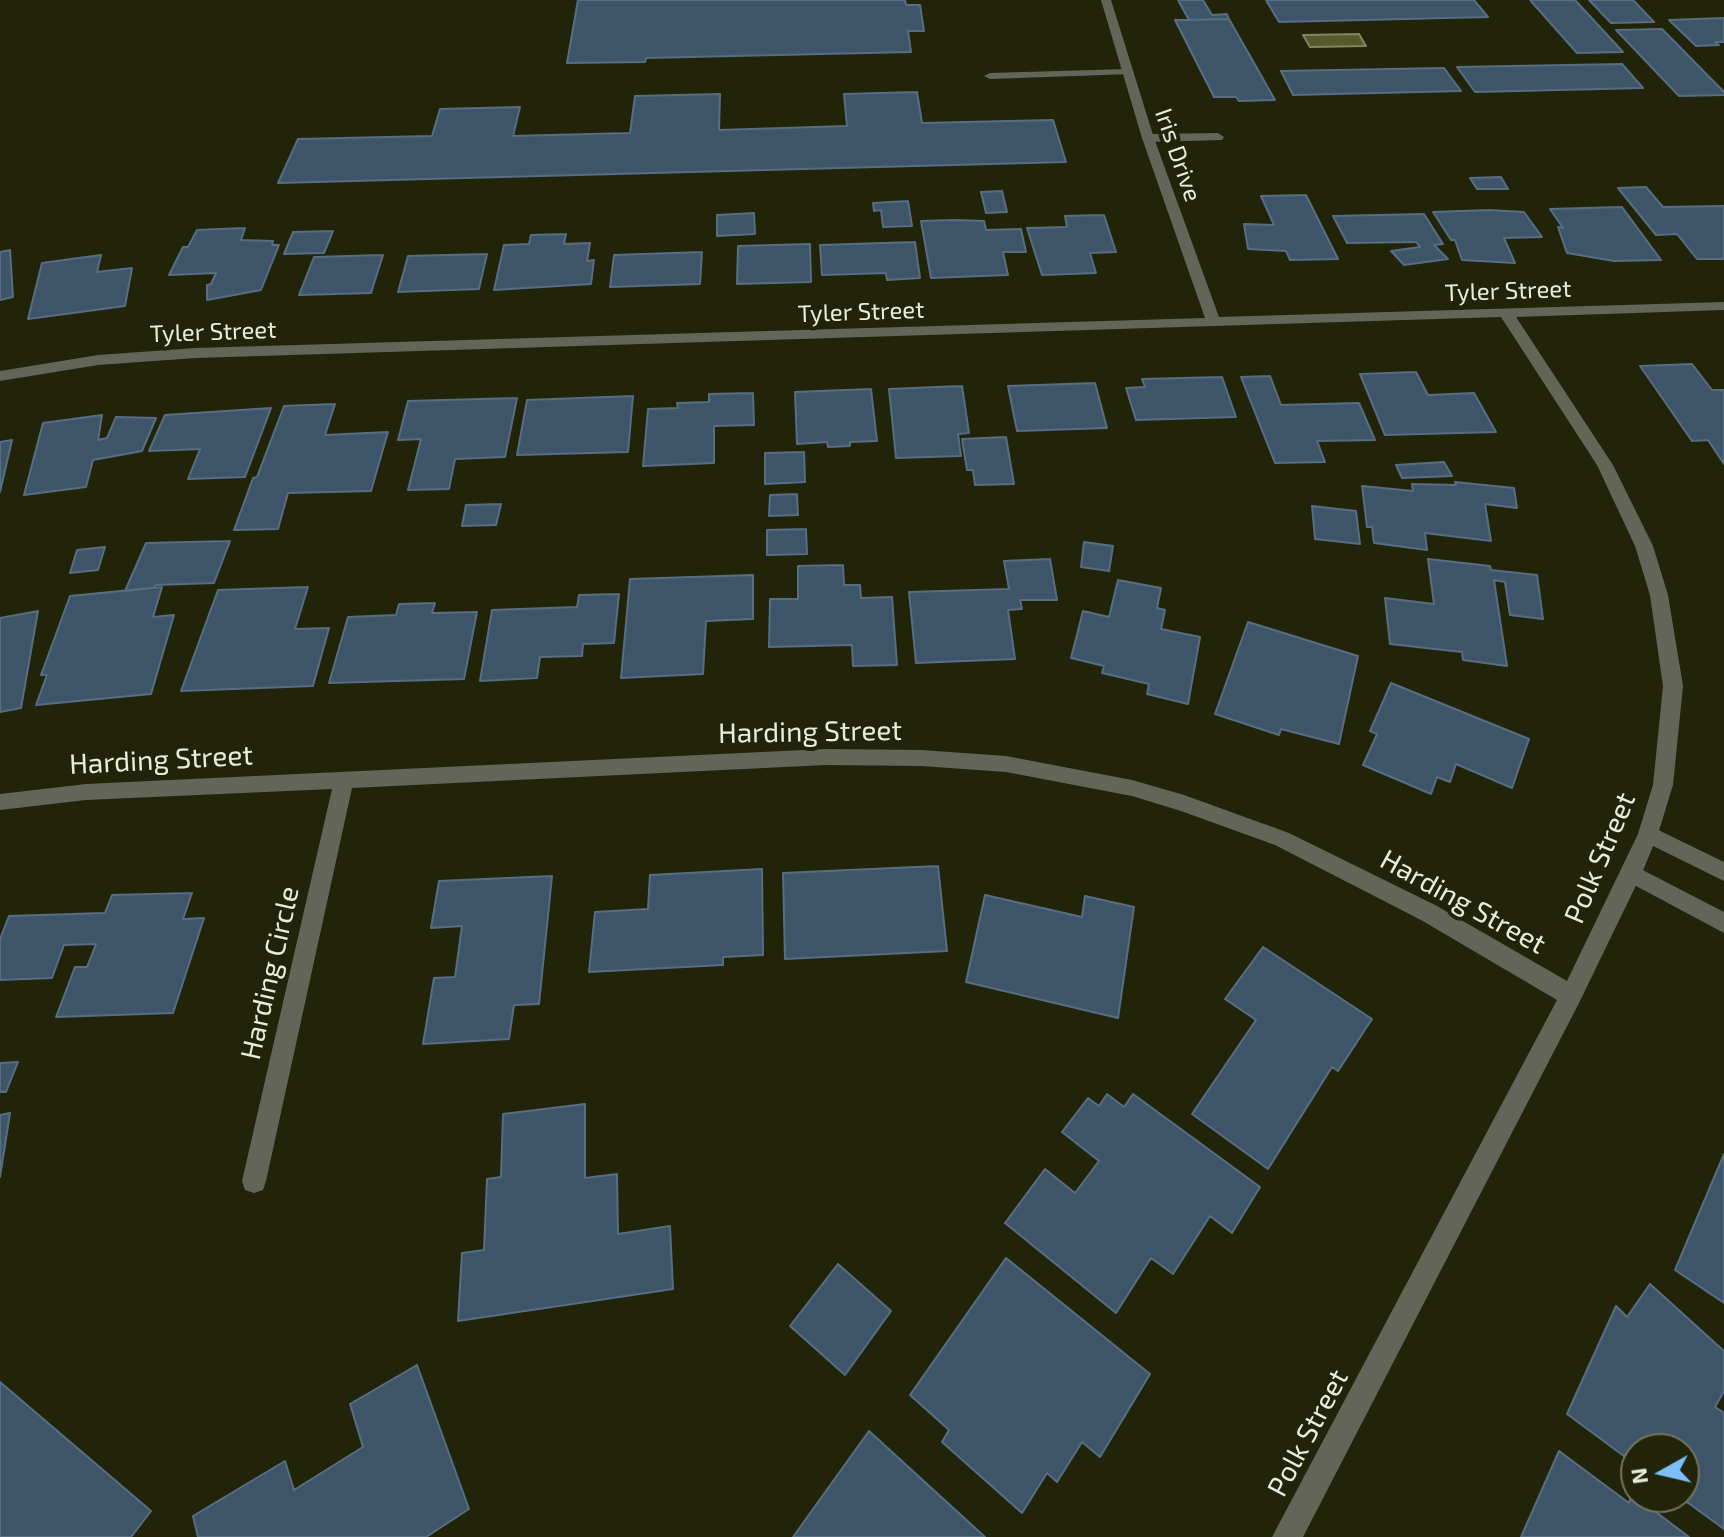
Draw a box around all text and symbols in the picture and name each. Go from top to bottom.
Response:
street label: Iris Drive [1149,105,1207,205]
street label: Tyler Street [1444,274,1572,308]
street label: Tyler Street [797,295,925,329]
street label: Tyler Street [149,315,277,349]
street label: Harding Street [718,714,902,750]
street label: Harding Street [68,738,254,782]
street label: Polk Street [1557,788,1643,928]
street label: Harding Street [1374,843,1552,961]
street label: Harding Circle [234,883,306,1063]
street label: Polk Street [1261,1364,1355,1502]
north arrow [1620,1433,1700,1513]
text: N [1624,1466,1652,1486]

